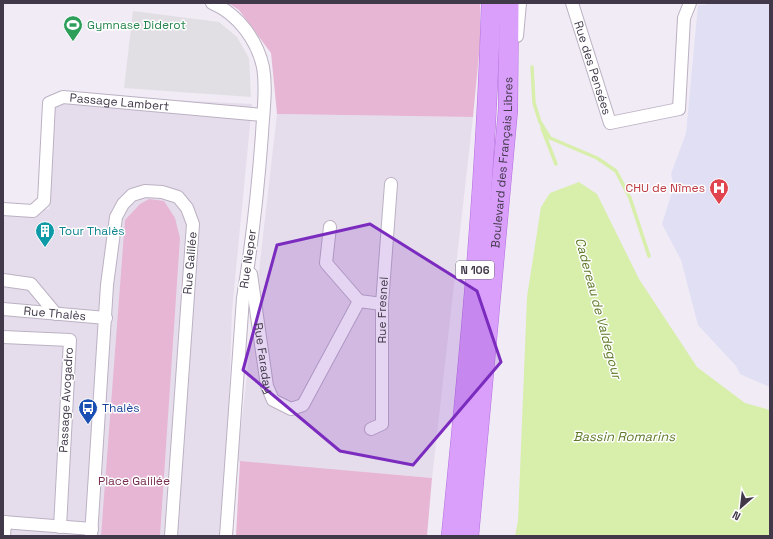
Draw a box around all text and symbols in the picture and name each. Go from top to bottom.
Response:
sports icon: Gymnase Diderot [62,14,84,42]
place label: Gymnase Diderot [87,17,186,33]
street label: Rue des Pensées [570,19,615,117]
street label: Boulevard des Français Libres [487,77,516,249]
street label: Passage Lambert [69,90,170,115]
hospital icon: CHU de Nîmes [708,177,730,205]
place label: CHU de Nîmes [625,180,705,196]
building icon: Tour Thalès [34,220,56,248]
place label: Tour Thalès [59,223,125,239]
street label: Rue Neper [236,228,260,290]
street label: Rue Galilée [179,231,201,295]
water label: Cadereau de Valdegour [571,236,626,383]
road number: N 106 [456,261,494,279]
street label: Rue Fresnel [374,276,392,343]
street label: Rue Thalès [23,303,87,324]
street label: Rue Faraday [250,322,277,396]
street label: Passage Avogadro [55,347,77,453]
bus stop icon: Thalès [77,397,99,425]
place label: Thalès [102,400,140,416]
water label: Bassin Romarins [573,428,676,445]
park label: Place Galilée [98,473,170,489]
north arrow [721,487,761,527]
text: N [730,508,743,524]

